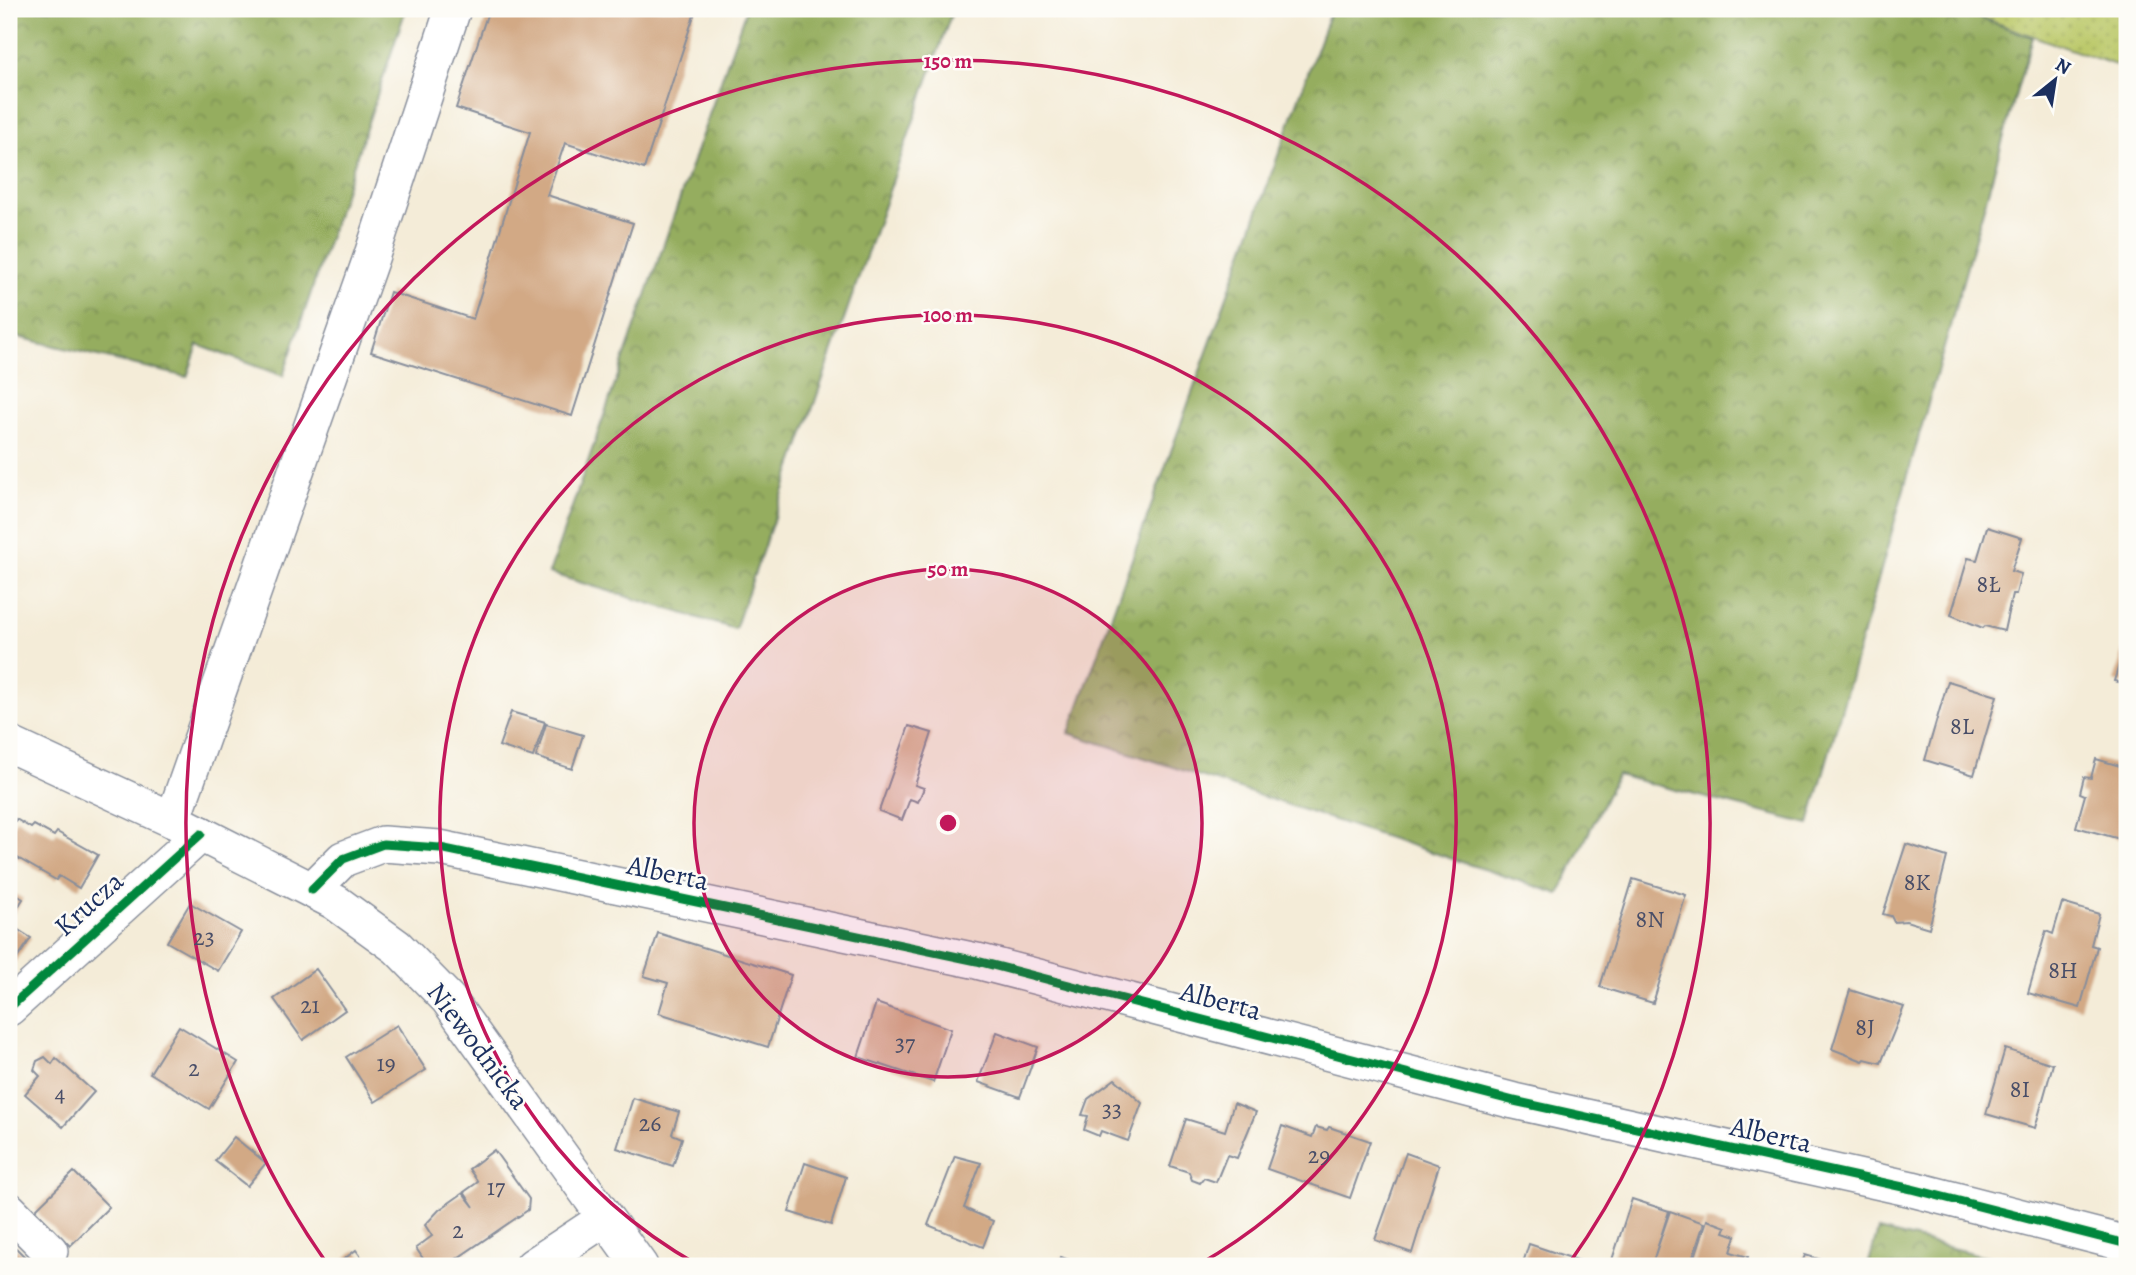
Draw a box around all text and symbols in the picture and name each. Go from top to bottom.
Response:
north arrow [2021,46,2090,116]
text: 150 m [924,47,973,75]
text: N [2051,51,2076,81]
text: 100 m [923,301,973,329]
text: 50 m [928,555,969,583]
house number: 8Ł [1977,568,2001,600]
house number: 8L [1950,710,1975,742]
centre of rings [936,811,960,835]
street label: Alberta [623,846,712,900]
street label: Krucza [46,863,132,945]
house number: 8K [1904,866,1930,898]
house number: 8N [1636,903,1664,935]
house number: 23 [193,921,215,953]
house number: 8H [2048,954,2078,986]
street label: Alberta [1175,972,1266,1030]
street label: Niewodnicka [418,975,538,1117]
house number: 21 [300,989,320,1021]
house number: 8J [1855,1011,1875,1043]
house number: 37 [895,1027,916,1059]
house number: 19 [376,1047,396,1079]
house number: 2 [188,1052,200,1084]
house number: 8I [2010,1073,2030,1105]
house number: 4 [55,1077,66,1109]
house number: 33 [1102,1093,1122,1125]
house number: 26 [639,1107,661,1139]
street label: Alberta [1726,1107,1815,1163]
house number: 29 [1308,1139,1330,1171]
house number: 17 [487,1171,506,1203]
house number: 2 [452,1214,464,1246]

